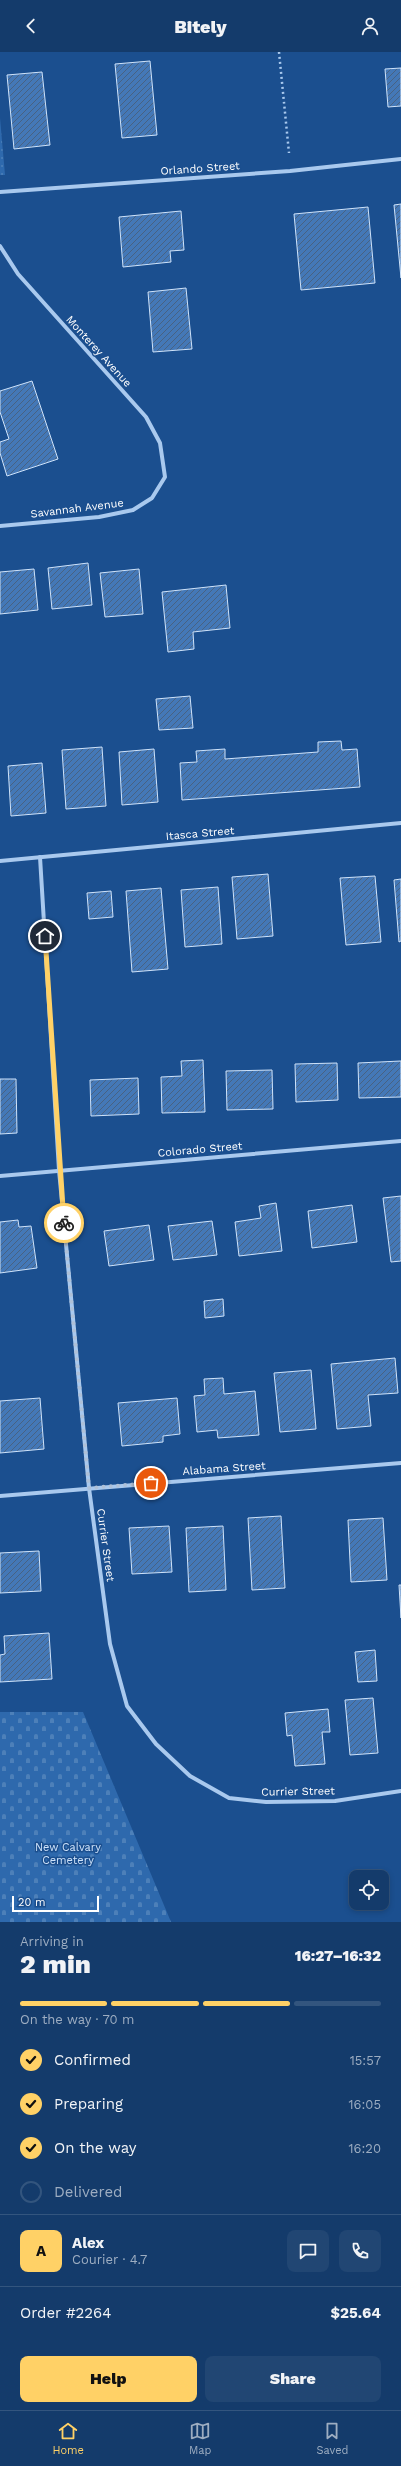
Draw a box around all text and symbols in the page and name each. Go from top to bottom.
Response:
icon: back [20,15,42,37]
icon: person [359,15,381,37]
text: Bitely [174,16,227,37]
street label: Orlando Street [160,159,240,178]
street label: Monterey Avenue [63,313,134,390]
street label: Savannah Avenue [30,496,124,521]
street label: Itasca Street [165,824,235,843]
pin [28,919,62,953]
icon: home [34,925,56,947]
street label: Colorado Street [157,1139,243,1160]
courier [44,1203,84,1243]
icon: bike [53,1212,75,1234]
street label: Alabama Street [182,1459,266,1478]
pin [134,1466,168,1500]
icon: bag [140,1472,162,1494]
street label: Currier Street [94,1508,117,1583]
street label: Currier Street [261,1784,335,1799]
park label: New Calvary Cemetery [35,1841,101,1867]
map controls [349,1870,389,1910]
button: locate [349,1870,389,1910]
scale bar [12,1894,99,1913]
text: 20 m [18,1896,46,1909]
text: Arriving in [20,1934,84,1949]
text: 16:27–16:32 [295,1947,381,1965]
text: 2 min [20,1949,91,1979]
text: On the way · 70 m [20,2012,134,2027]
icon: check [20,2049,42,2071]
text: Confirmed [54,2051,131,2069]
text: 15:57 [350,2053,381,2068]
icon: check [20,2093,42,2115]
text: Preparing [54,2095,123,2113]
text: 16:05 [349,2097,381,2112]
icon: check [20,2137,42,2159]
text: On the way [54,2139,136,2157]
text: 16:20 [349,2141,381,2156]
text: Delivered [54,2183,122,2201]
button: chat [287,2230,329,2272]
button: phone [339,2230,381,2272]
text: Alex [72,2234,104,2252]
text: A [36,2242,46,2260]
text: Courier · 4.7 [72,2252,147,2267]
text: Order #2264 [20,2304,111,2322]
text: $25.64 [331,2304,381,2322]
button: Help [20,2356,197,2402]
button: Share [205,2356,381,2402]
tab: Home [53,2420,84,2457]
tab: Map [189,2420,211,2457]
tab: Saved [316,2420,348,2457]

